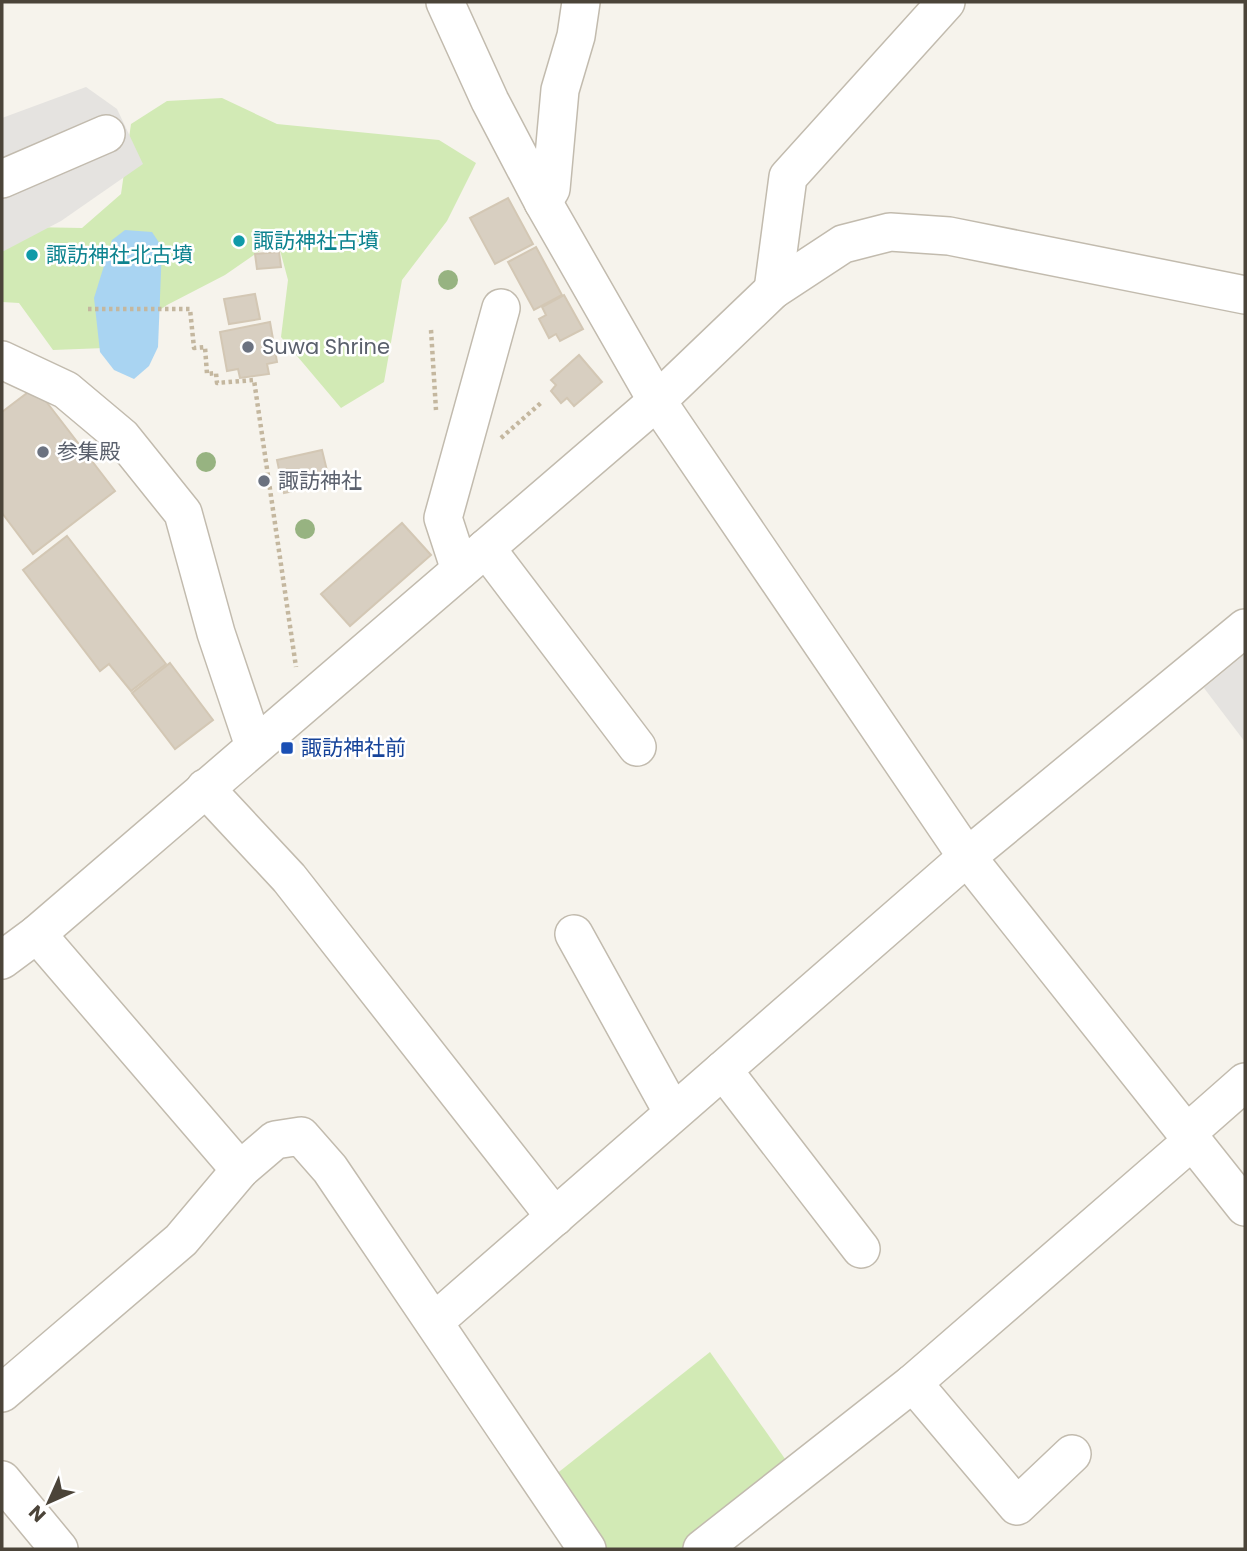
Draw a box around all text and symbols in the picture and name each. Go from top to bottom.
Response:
place label: 諏訪神社古墳 [253,226,379,255]
marker: 諏訪神社古墳 [231,233,247,249]
place label: 諏訪神社北古墳 [46,240,193,269]
marker: 諏訪神社北古墳 [24,247,40,263]
place label: Suwa Shrine [262,332,390,361]
marker: Suwa Shrine [240,339,256,355]
place label: 参集殿 [57,437,120,466]
marker: 参集殿 [35,444,51,460]
place label: 諏訪神社 [278,466,362,495]
marker: 諏訪神社 [256,473,272,489]
place label: 諏訪神社前 [301,733,406,762]
marker: 諏訪神社前 [279,740,295,756]
north arrow [14,1467,84,1537]
text: N [23,1499,52,1528]

